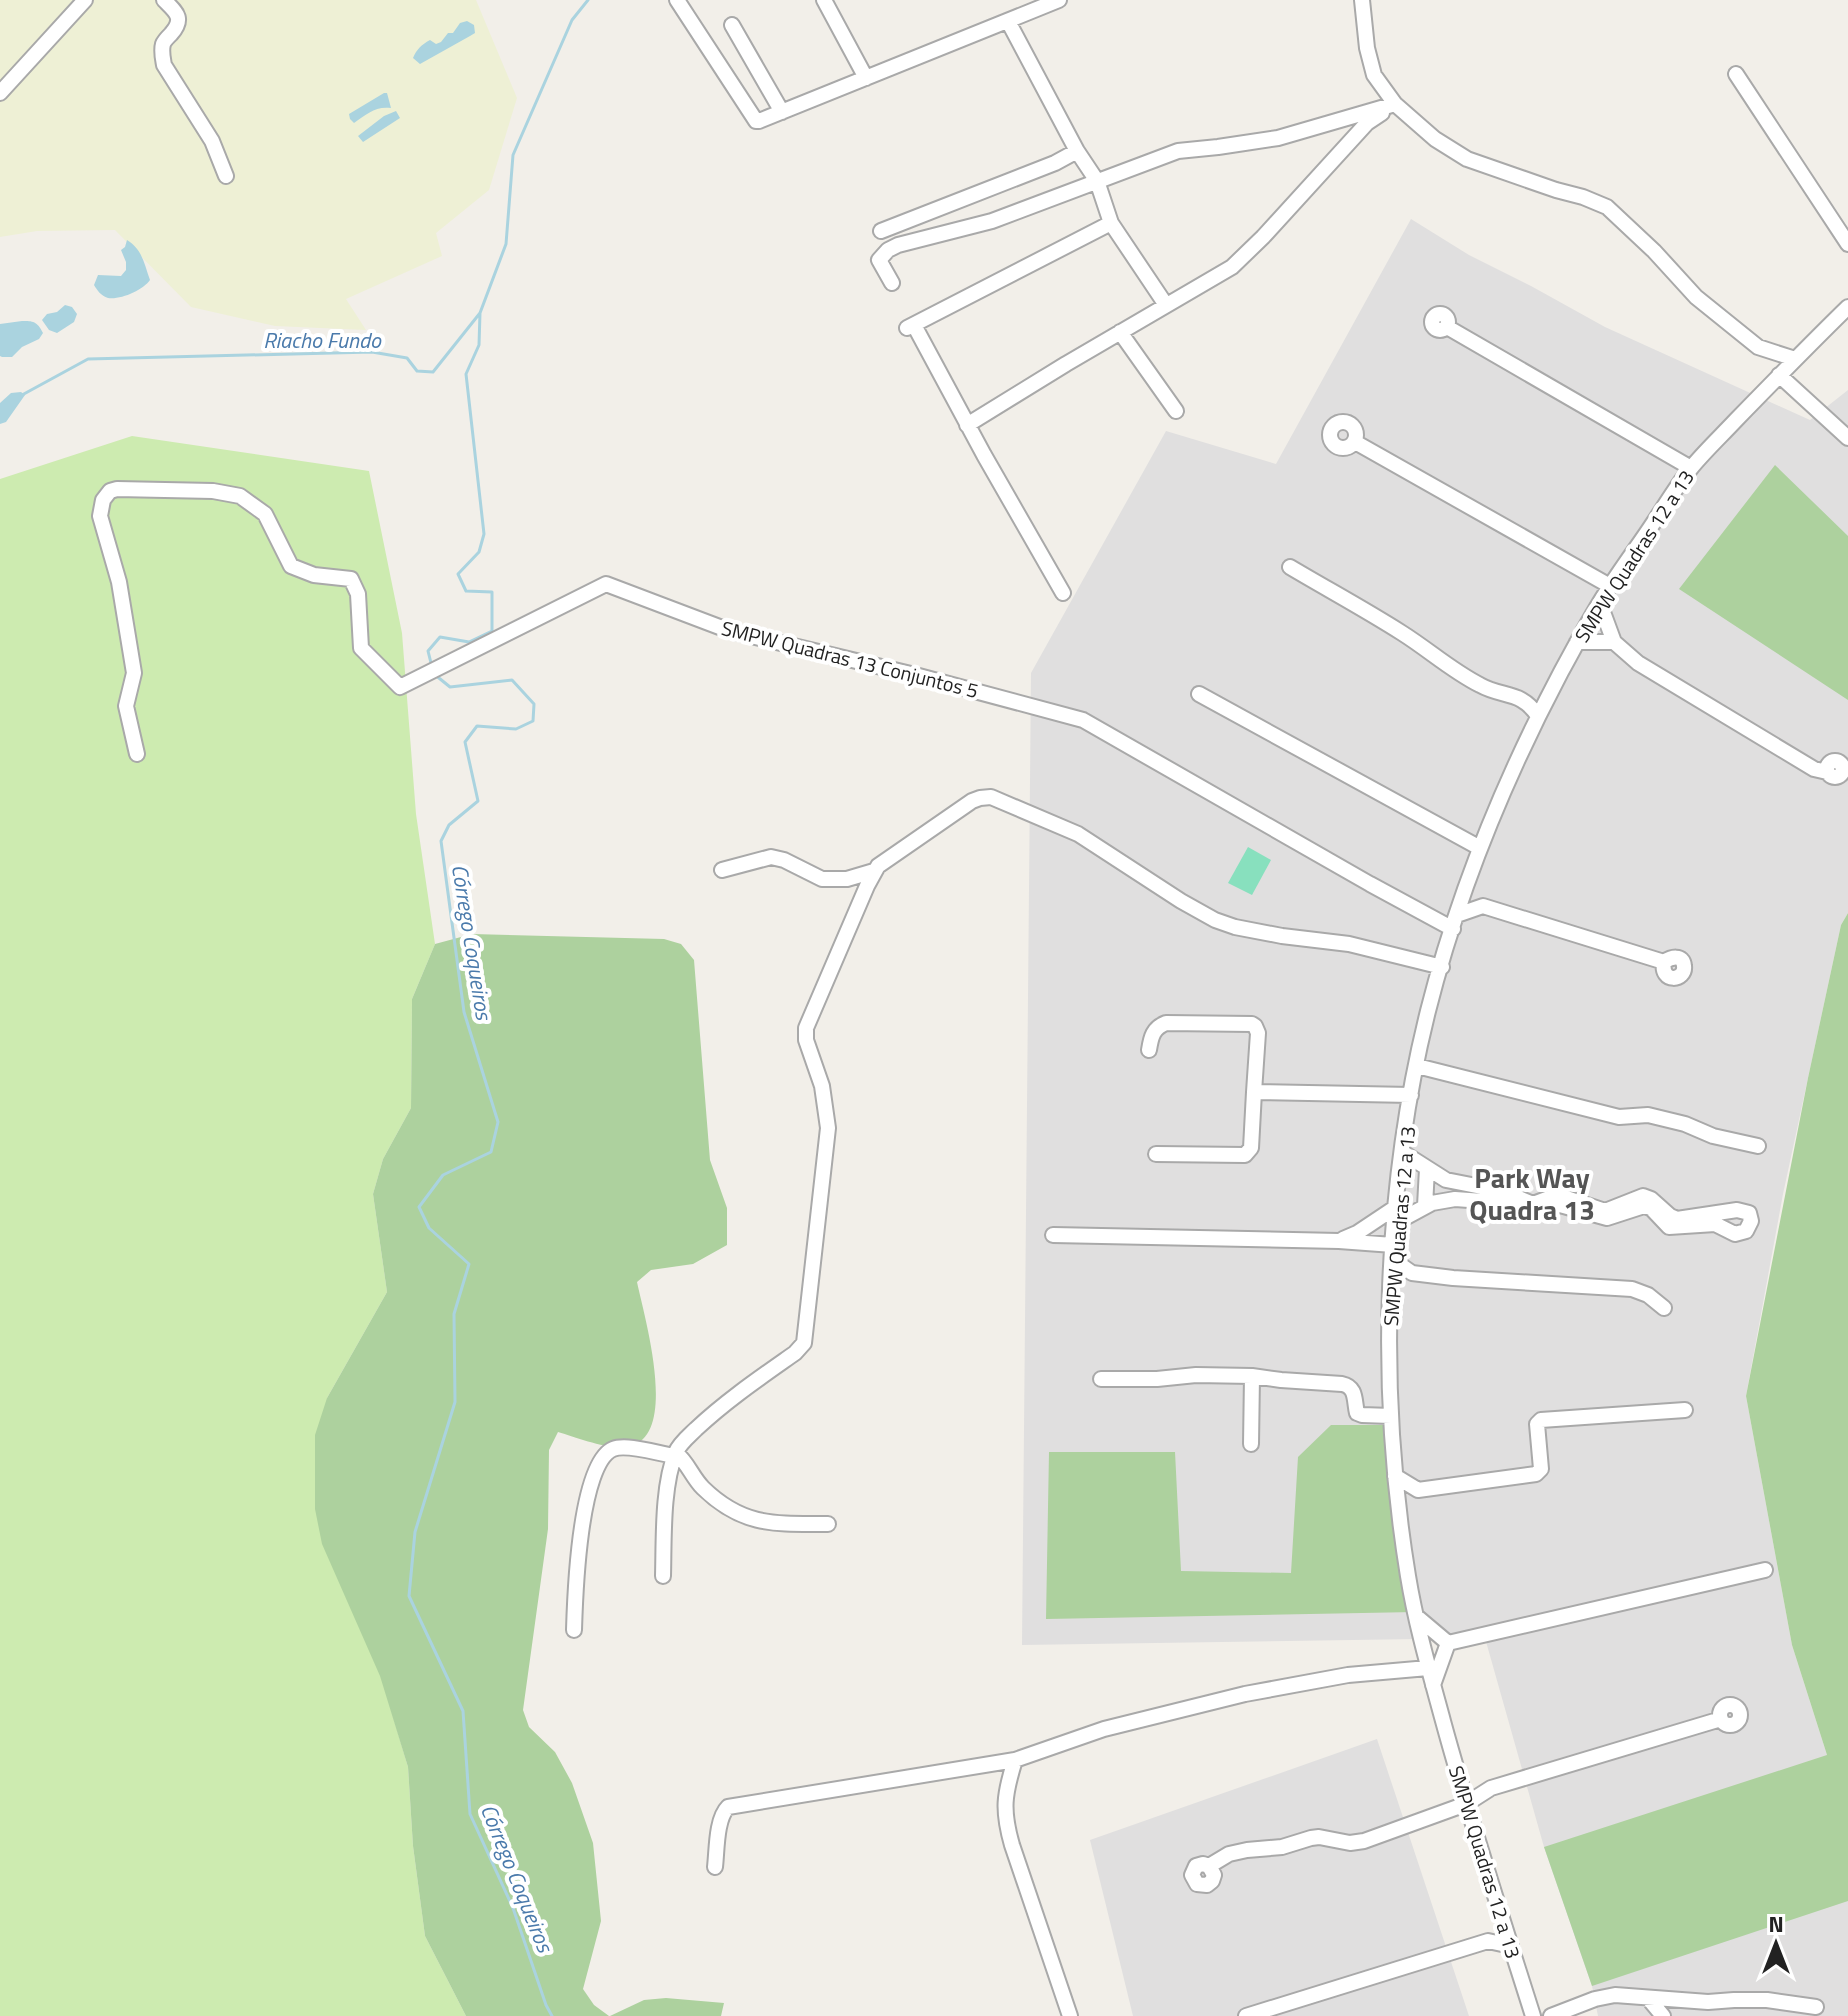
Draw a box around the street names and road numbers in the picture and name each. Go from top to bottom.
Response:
street label: SMPW Quadras 12 a 13 [1566,464,1702,648]
street label: SMPW Quadras 13 Conjuntos 5 [718,612,982,706]
street label: SMPW Quadras 12 a 13 [1375,1125,1423,1327]
street label: SMPW Quadras 12 a 13 [1441,1762,1529,1962]

